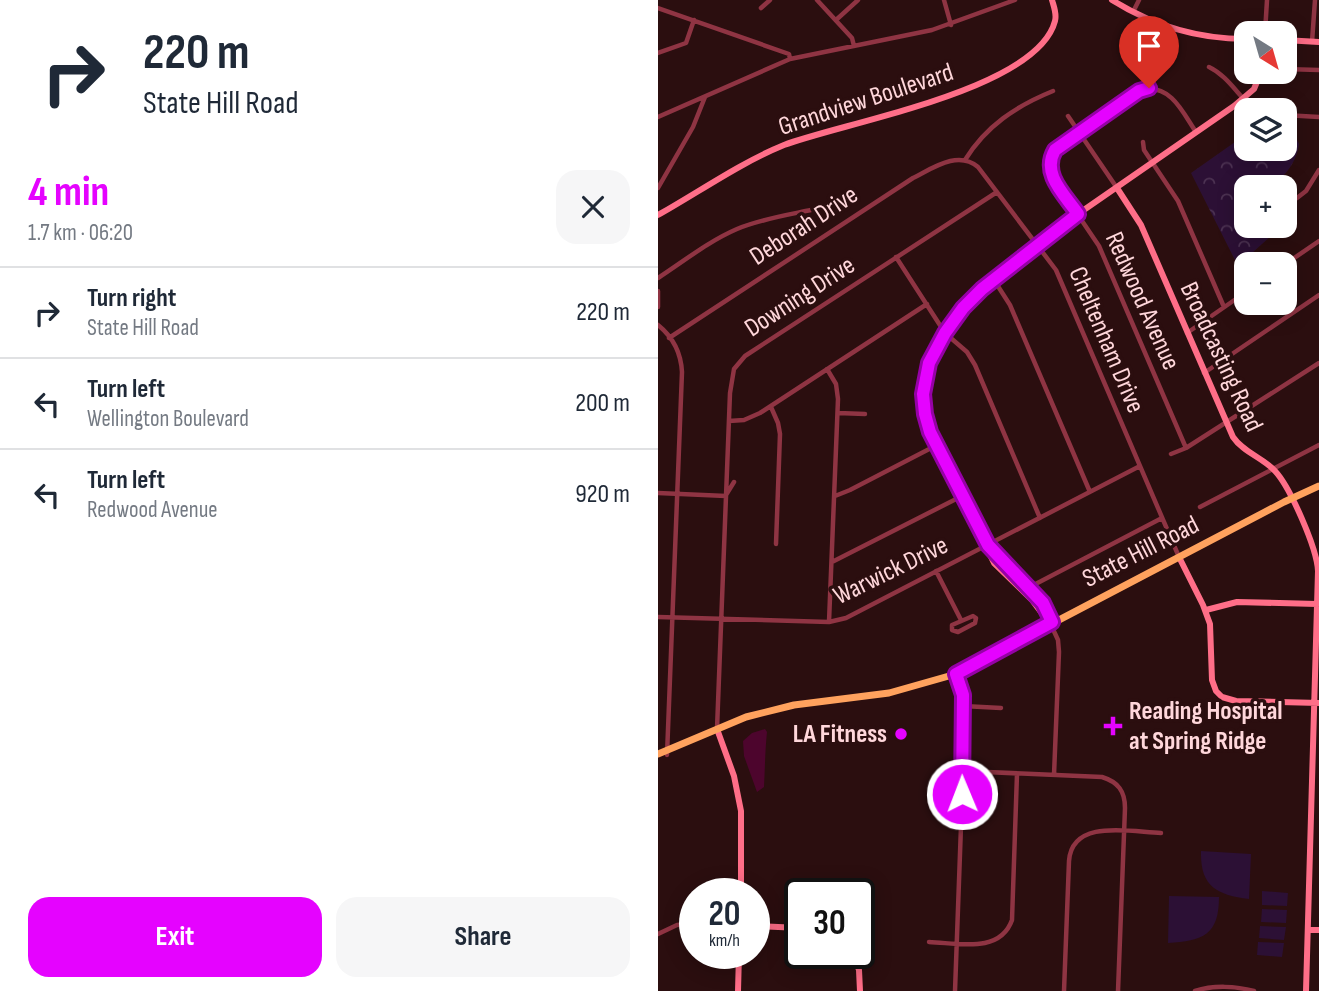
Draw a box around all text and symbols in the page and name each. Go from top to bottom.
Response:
pin [1119,16,1179,88]
north arrow [1234,21,1297,84]
map controls [1234,21,1297,315]
text: 220 m [143,24,249,83]
icon: arrive [1130,27,1168,65]
icon: right [28,28,119,119]
street label: Grandview Boulevard [775,57,957,143]
text: State Hill Road [143,84,299,123]
button: layers [1234,98,1297,161]
text: 4 min [28,167,109,218]
button: close [556,170,630,244]
button: + [1234,175,1297,238]
street label: Deborah Drive [744,180,864,272]
text: 1.7 km · 06:20 [28,219,133,247]
street label: Redwood Avenue [1098,227,1186,375]
street label: Downing Drive [739,250,861,344]
button: − [1234,252,1297,315]
street label: Cheltenham Drive [1061,262,1151,418]
street label: Broadcasting Road [1173,277,1269,437]
text: Turn right [87,283,176,314]
icon: right [28,294,66,332]
text: 220 m [576,297,630,328]
text: State Hill Road [87,314,199,342]
text: Turn left [87,374,165,405]
icon: left [28,385,66,423]
text: 200 m [575,388,630,419]
text: Wellington Boulevard [87,405,249,433]
text: Turn left [87,465,165,496]
icon: left [28,476,66,514]
text: 920 m [575,479,630,510]
text: Redwood Avenue [87,496,218,524]
street label: State Hill Road [1078,509,1204,595]
street label: Warwick Drive [829,530,953,612]
place label: Reading Hospital at Spring Ridge [1129,696,1283,757]
marker: Reading Hospital at Spring Ridge [1103,716,1123,736]
place label: LA Fitness [793,719,887,750]
marker: LA Fitness [893,726,909,742]
position arrow [925,757,999,831]
speed limit sign: 30 [784,878,875,969]
text: 20 [709,893,741,936]
button: Exit [28,897,322,977]
button: Share [336,897,630,977]
text: km/h [709,930,740,951]

